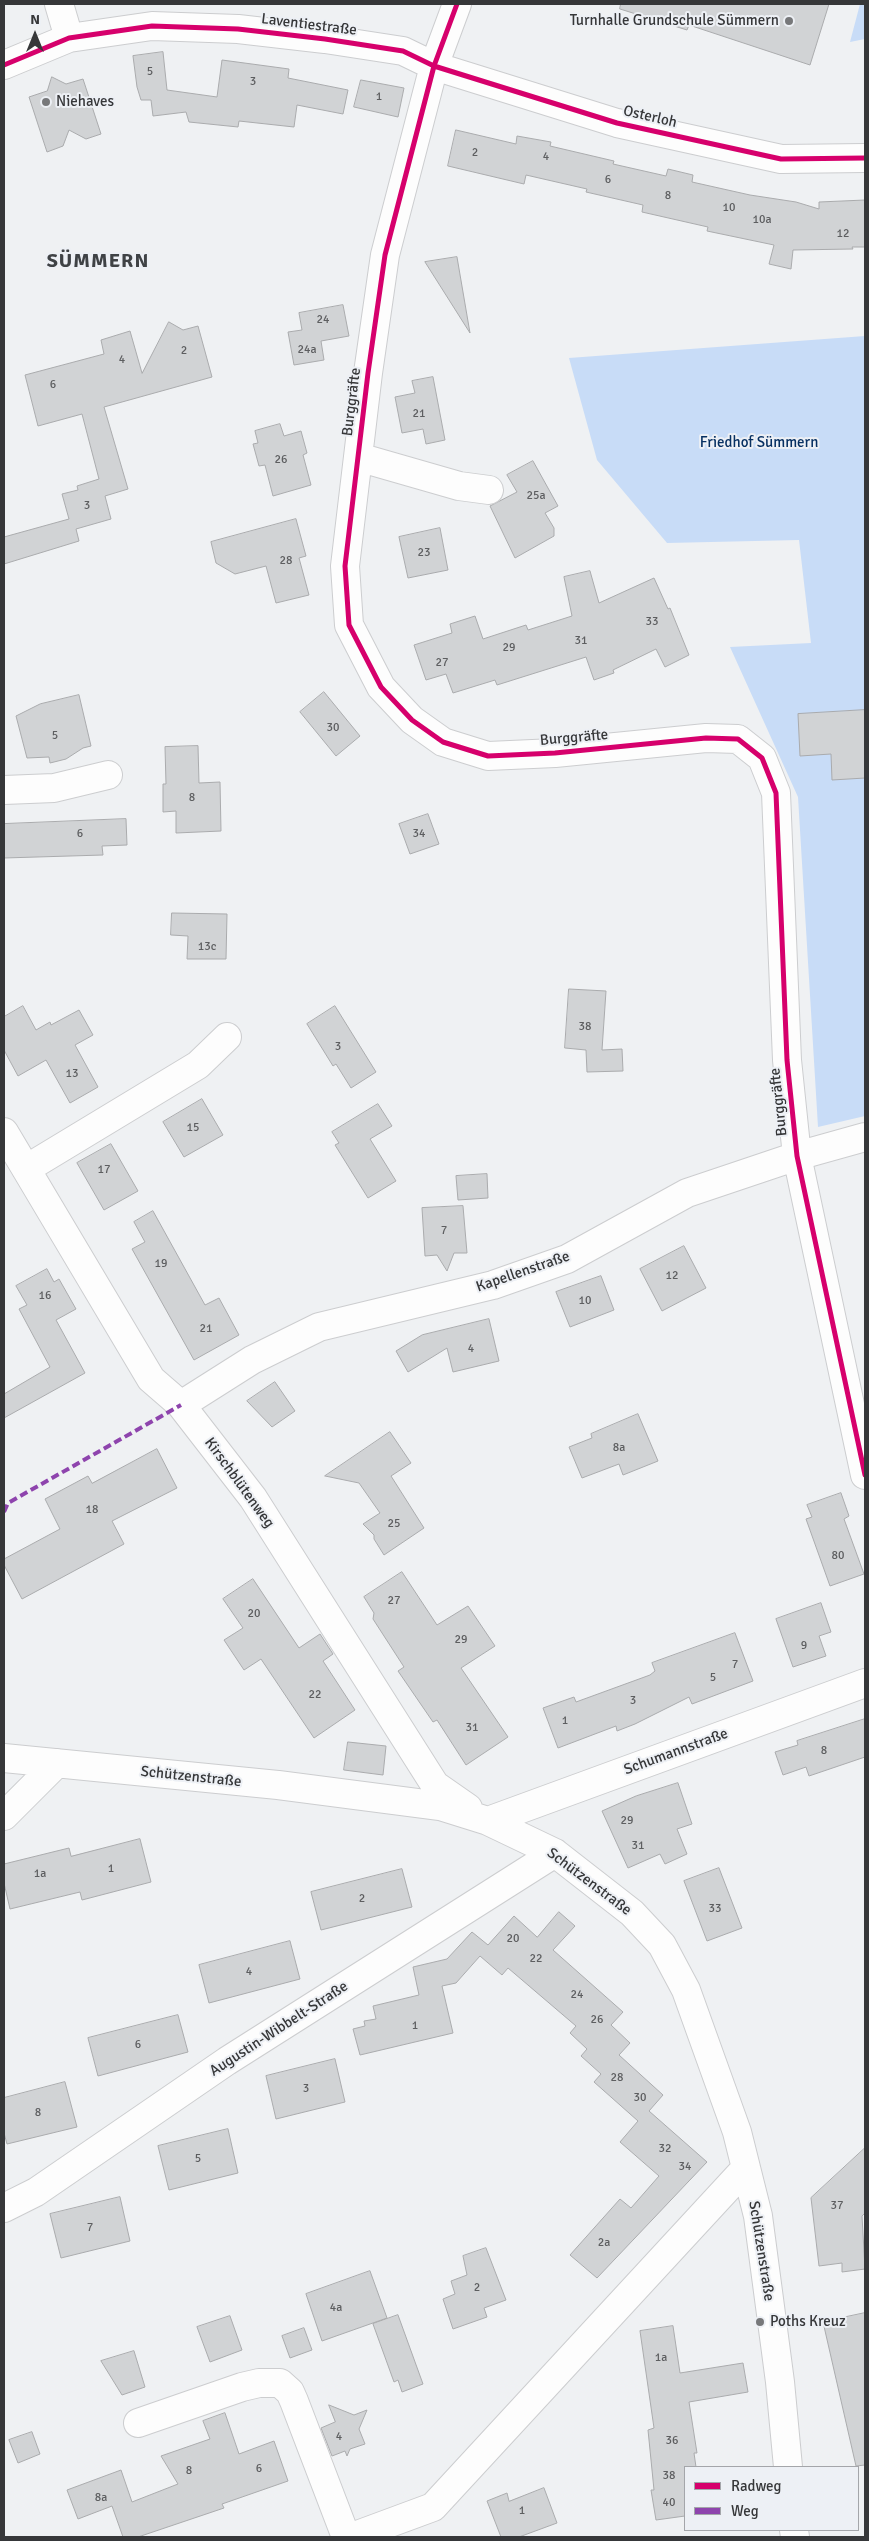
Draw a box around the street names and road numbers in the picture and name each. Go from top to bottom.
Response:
street label: Laventiestraße [260,10,358,40]
street label: Osterloh [621,102,679,132]
street label: Burggräfte [339,367,365,437]
street label: Burggräfte [539,726,609,750]
street label: Burggräfte [766,1067,792,1137]
street label: Kapellenstraße [474,1248,572,1296]
street label: Kirschblütenweg [200,1434,278,1532]
street label: Schumannstraße [622,1725,730,1779]
street label: Schützenstraße [140,1763,242,1791]
street label: Schützenstraße [543,1844,635,1920]
street label: Augustin-Wibbelt-Straße [207,1978,351,2080]
street label: Schützenstraße [744,2200,778,2302]

